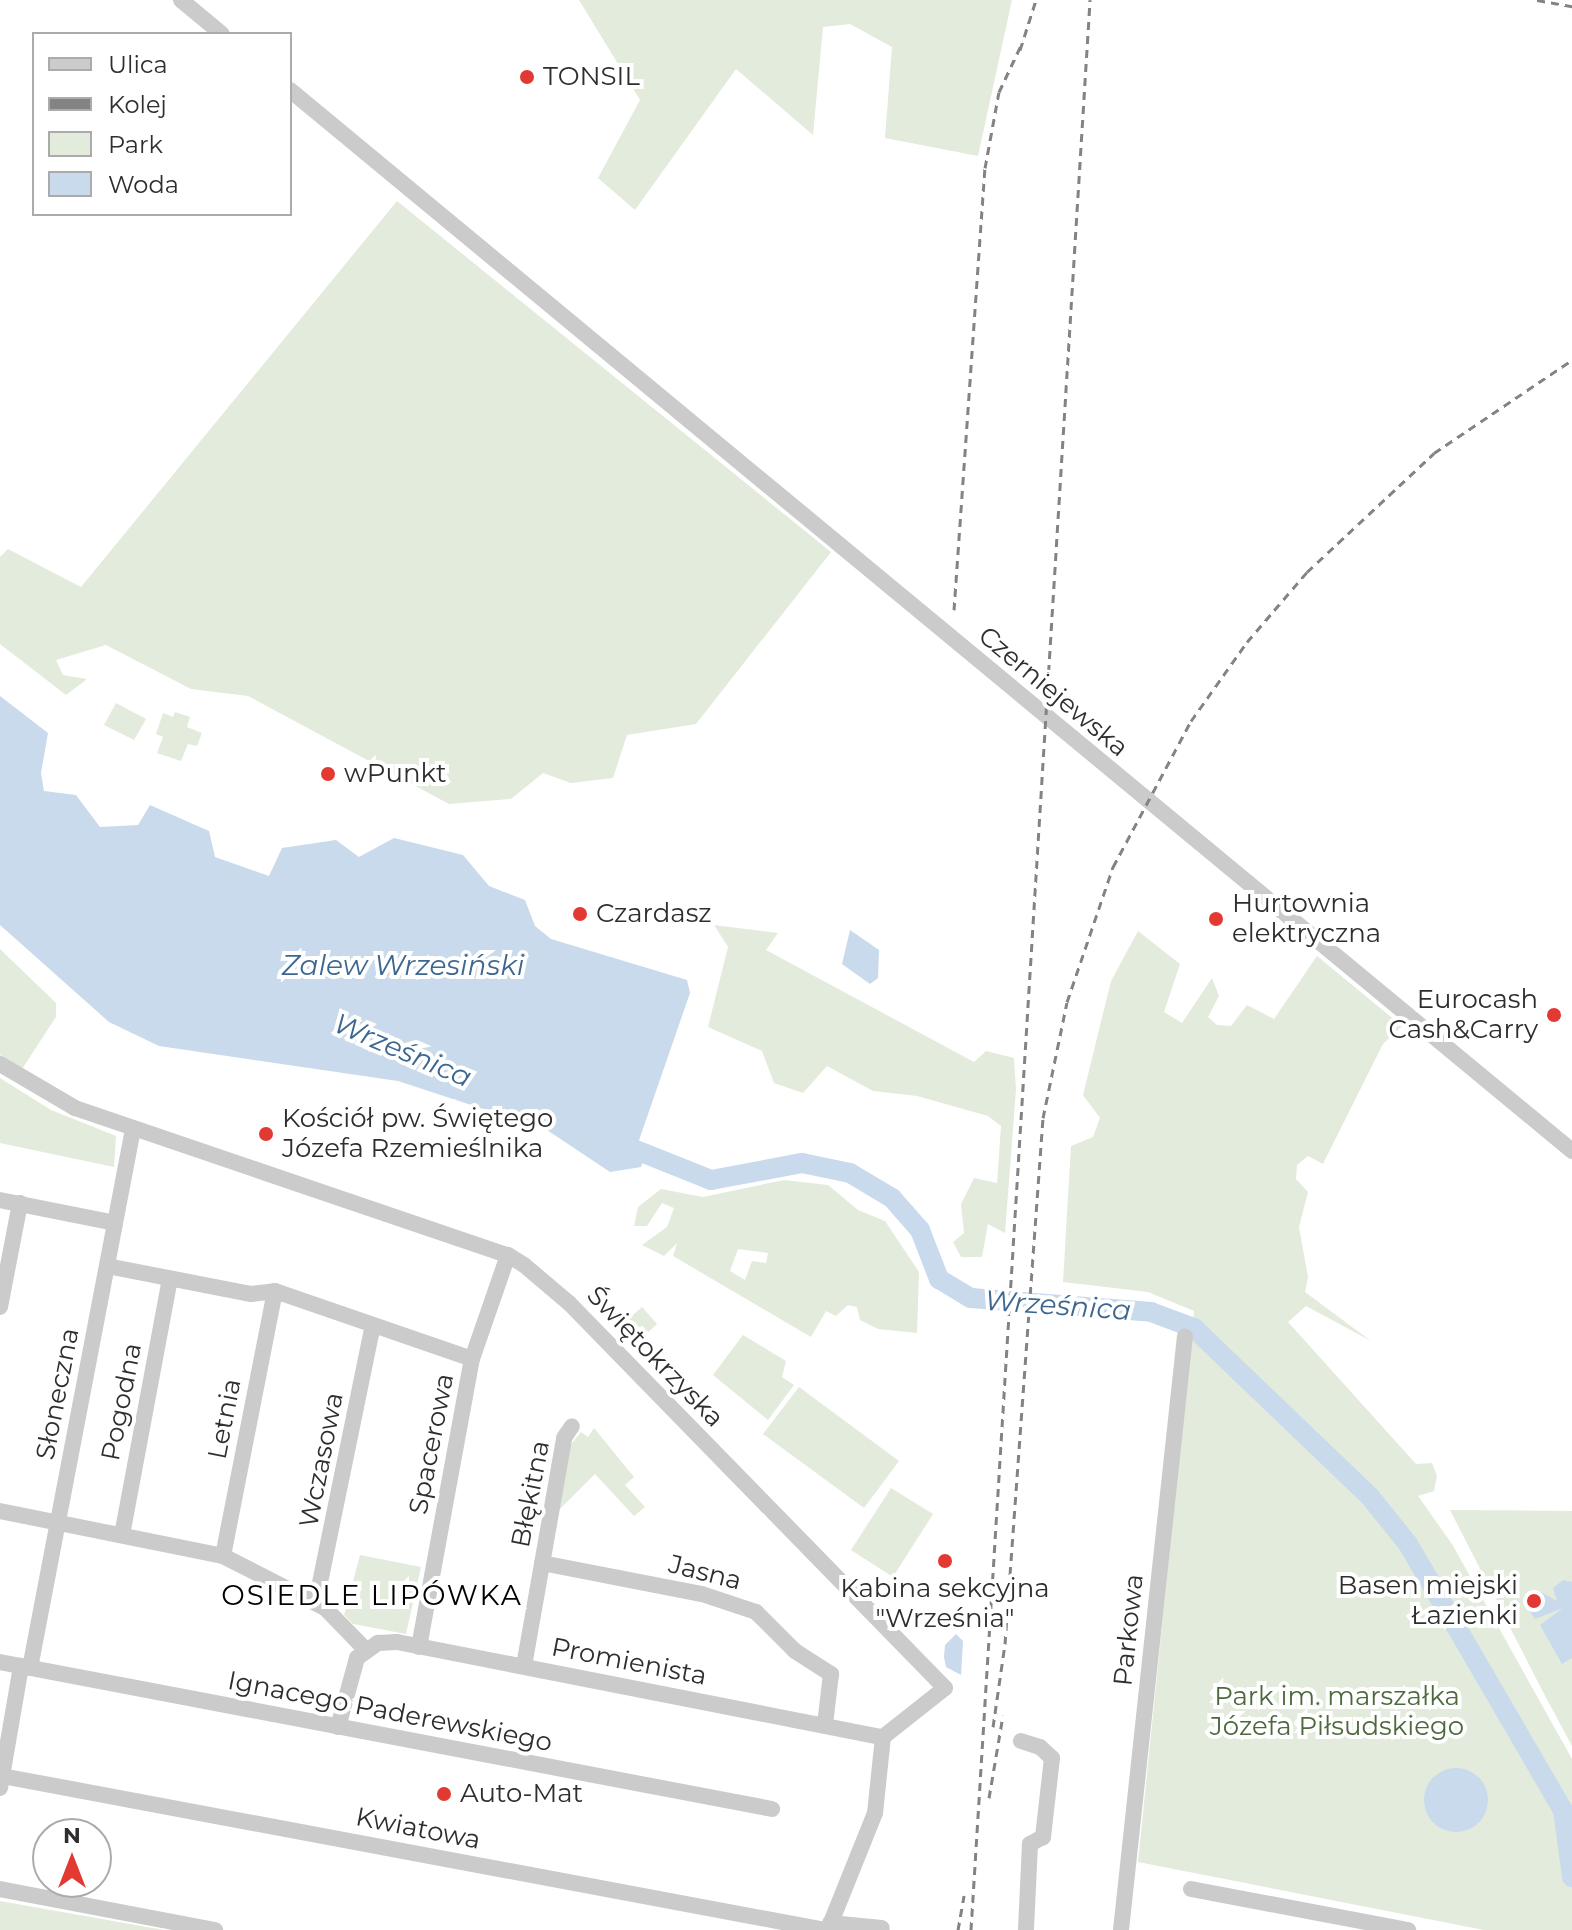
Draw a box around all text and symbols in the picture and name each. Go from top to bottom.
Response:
legend [32,32,292,216]
text: Ulica [108,50,168,79]
place label: TONSIL [543,61,640,93]
marker: TONSIL [518,68,536,86]
text: Kolej [108,90,167,119]
text: Park [108,130,163,159]
text: Woda [108,170,179,199]
street label: Czerniejewska [972,620,1134,764]
place label: wPunkt [344,758,447,790]
marker: wPunkt [319,765,337,783]
place label: Hurtownia elektryczna [1232,888,1381,950]
place label: Czardasz [596,898,712,930]
marker: Czardasz [571,905,589,923]
marker: Hurtownia elektryczna [1207,910,1225,928]
water label: Zalew Wrzesiński [282,948,524,982]
place label: Eurocash Cash&Carry [1389,984,1538,1046]
water label: Wrześnica [329,1006,477,1094]
marker: Eurocash Cash&Carry [1545,1006,1563,1024]
place label: Kościół pw. Świętego Józefa Rzemieślnika [282,1103,553,1164]
marker: Kościół pw. Świętego Józefa Rzemieślnika [257,1125,275,1143]
street label: Świętokrzyska [580,1280,730,1434]
water label: Wrześnica [984,1283,1132,1327]
street label: Słoneczna [30,1326,86,1462]
street label: Pogodna [95,1340,149,1464]
street label: Spacerowa [403,1371,461,1517]
street label: Letnia [202,1376,248,1462]
street label: Wczasowa [294,1390,350,1530]
street label: Błękitna [505,1438,557,1550]
street label: Jasna [665,1549,745,1597]
marker: Kabina sekcyjna "Września" [936,1552,954,1570]
place label: Basen miejski Łazienki [1338,1570,1518,1632]
street label: Parkowa [1108,1572,1150,1688]
place label: Kabina sekcyjna "Września" [840,1573,1050,1634]
district label: OSIEDLE LIPÓWKA [221,1578,523,1612]
marker: Basen miejski Łazienki [1525,1592,1543,1610]
street label: Promienista [549,1632,709,1692]
street label: Ignacego Paderewskiego [225,1665,555,1759]
park label: Park im. marszałka Józefa Piłsudskiego [1210,1681,1464,1742]
place label: Auto-Mat [460,1778,583,1810]
marker: Auto-Mat [435,1785,453,1803]
street label: Kwiatowa [353,1802,483,1856]
north arrow [32,1818,112,1898]
text: N [63,1822,81,1849]

